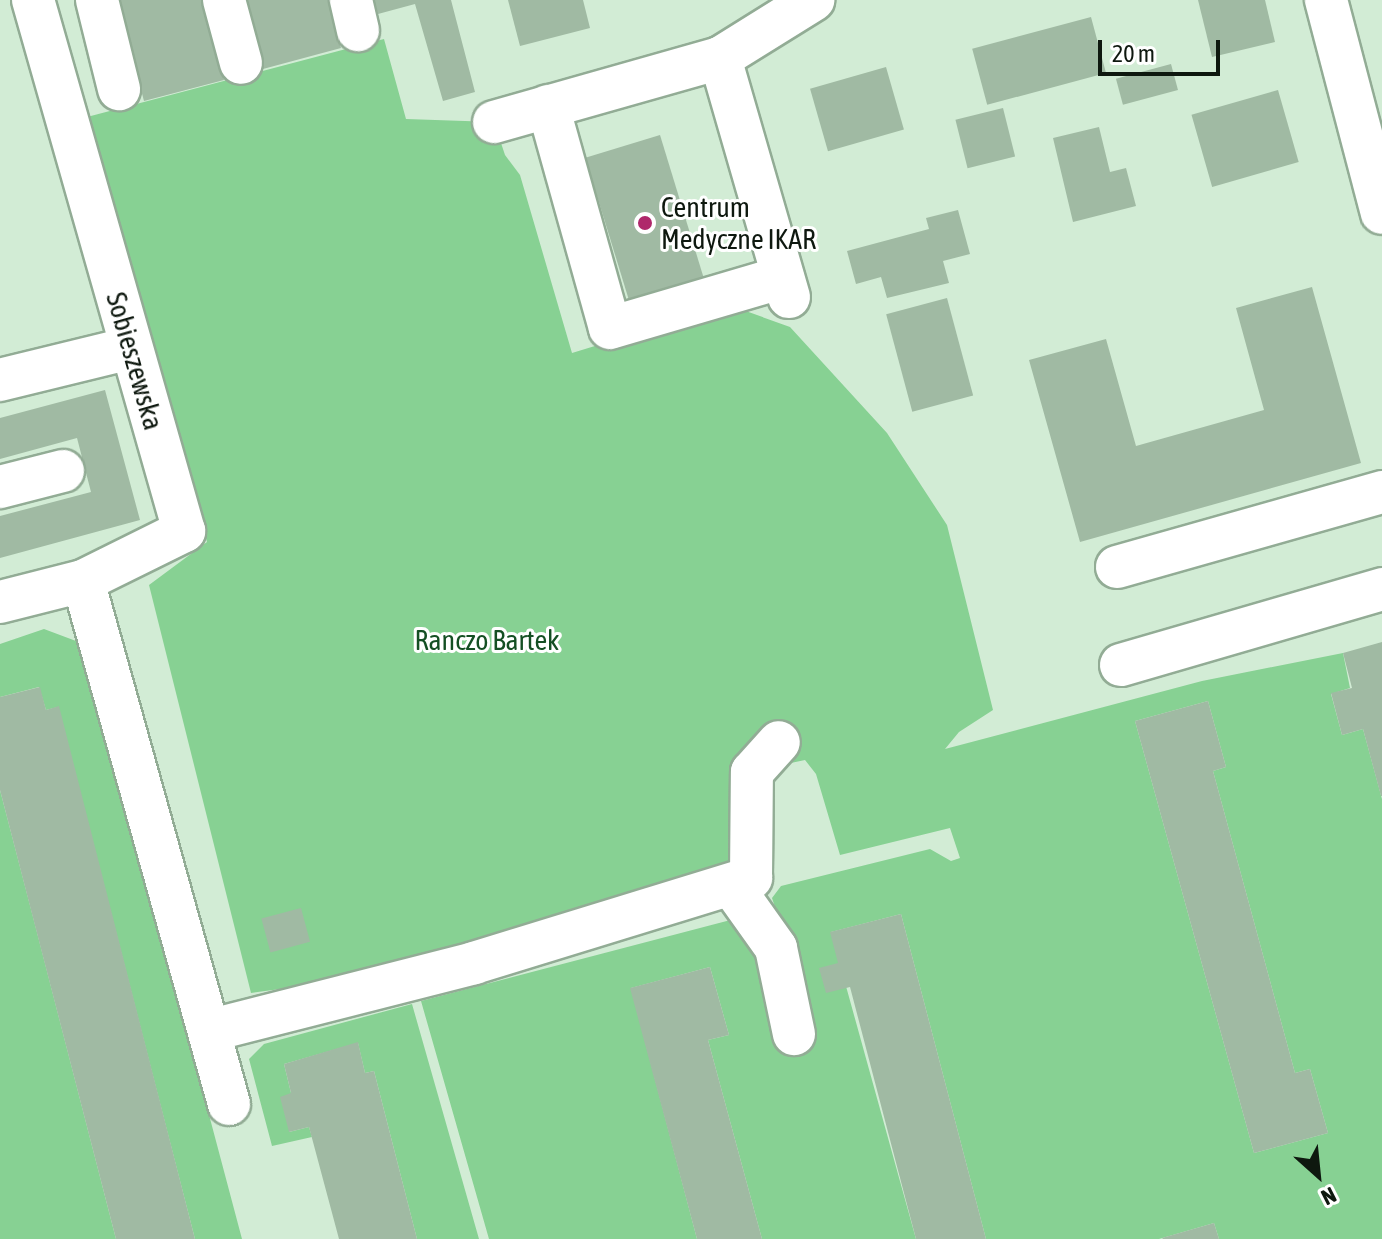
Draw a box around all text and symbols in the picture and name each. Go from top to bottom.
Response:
scale bar [1102,24,1224,74]
text: 20 m [1112,40,1155,67]
place label: Centrum Medyczne IKAR [661,190,816,256]
marker: Centrum Medyczne IKAR [636,214,654,232]
street label: Sobieszewska [99,288,171,434]
park label: Ranczo Bartek [415,623,559,657]
north arrow [1278,1135,1358,1215]
text: N [1317,1182,1341,1211]

